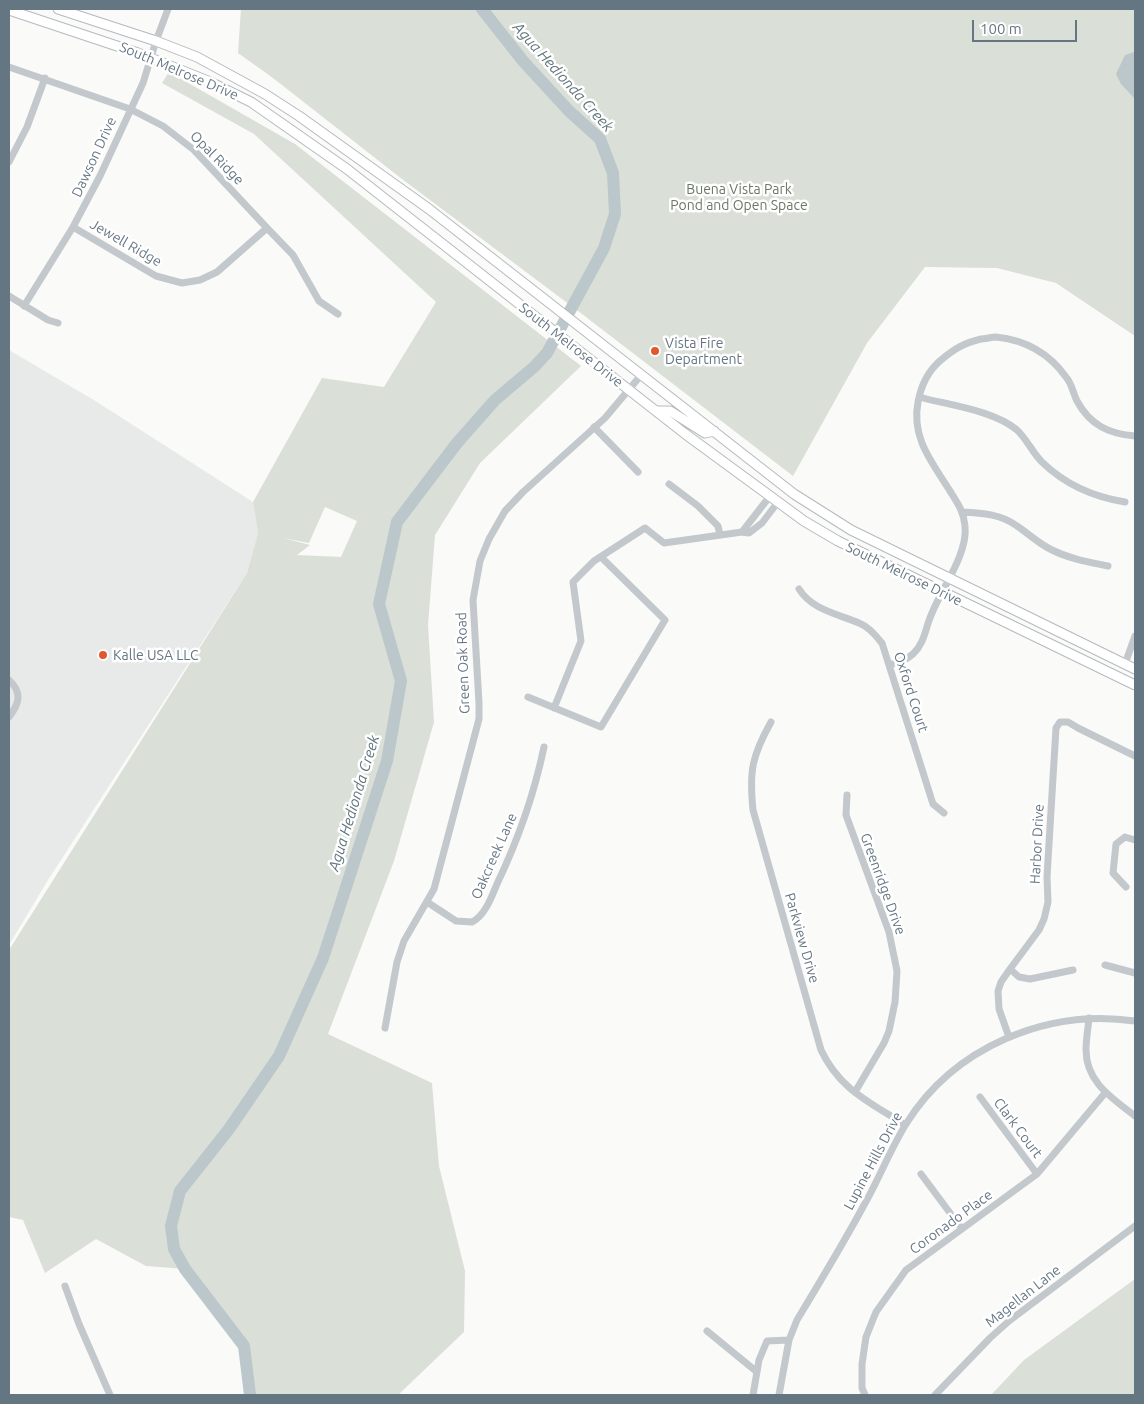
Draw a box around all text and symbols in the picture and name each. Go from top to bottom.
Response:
scale bar [974,10,1079,42]
water label: Agua Hedionda Creek [509,18,617,136]
text: 100 m [980,20,1022,37]
street label: South Melrose Drive [117,38,241,104]
street label: Dawson Drive [68,114,120,200]
street label: Opal Ridge [187,128,247,188]
park label: Buena Vista Park Pond and Open Space [670,181,808,213]
street label: Jewell Ridge [87,216,165,270]
street label: South Melrose Drive [516,299,626,391]
place label: Vista Fire Department [665,335,742,368]
marker: Vista Fire Department [649,345,661,357]
street label: South Melrose Drive [843,539,965,609]
street label: Green Oak Road [453,612,473,714]
place label: Kalle USA LLC [113,647,199,663]
marker: Kalle USA LLC [97,649,109,661]
street label: Oxford Court [890,650,932,734]
water label: Agua Hedionda Creek [325,733,383,873]
street label: Harbor Drive [1027,803,1047,885]
street label: Oakcreek Lane [468,810,520,902]
street label: Greenridge Drive [857,831,909,937]
street label: Parkview Drive [781,891,823,985]
street label: Clark Court [990,1095,1046,1161]
street label: Lupine Hills Drive [840,1109,906,1213]
street label: Coronado Place [906,1186,996,1258]
street label: Magellan Lane [982,1261,1064,1331]

